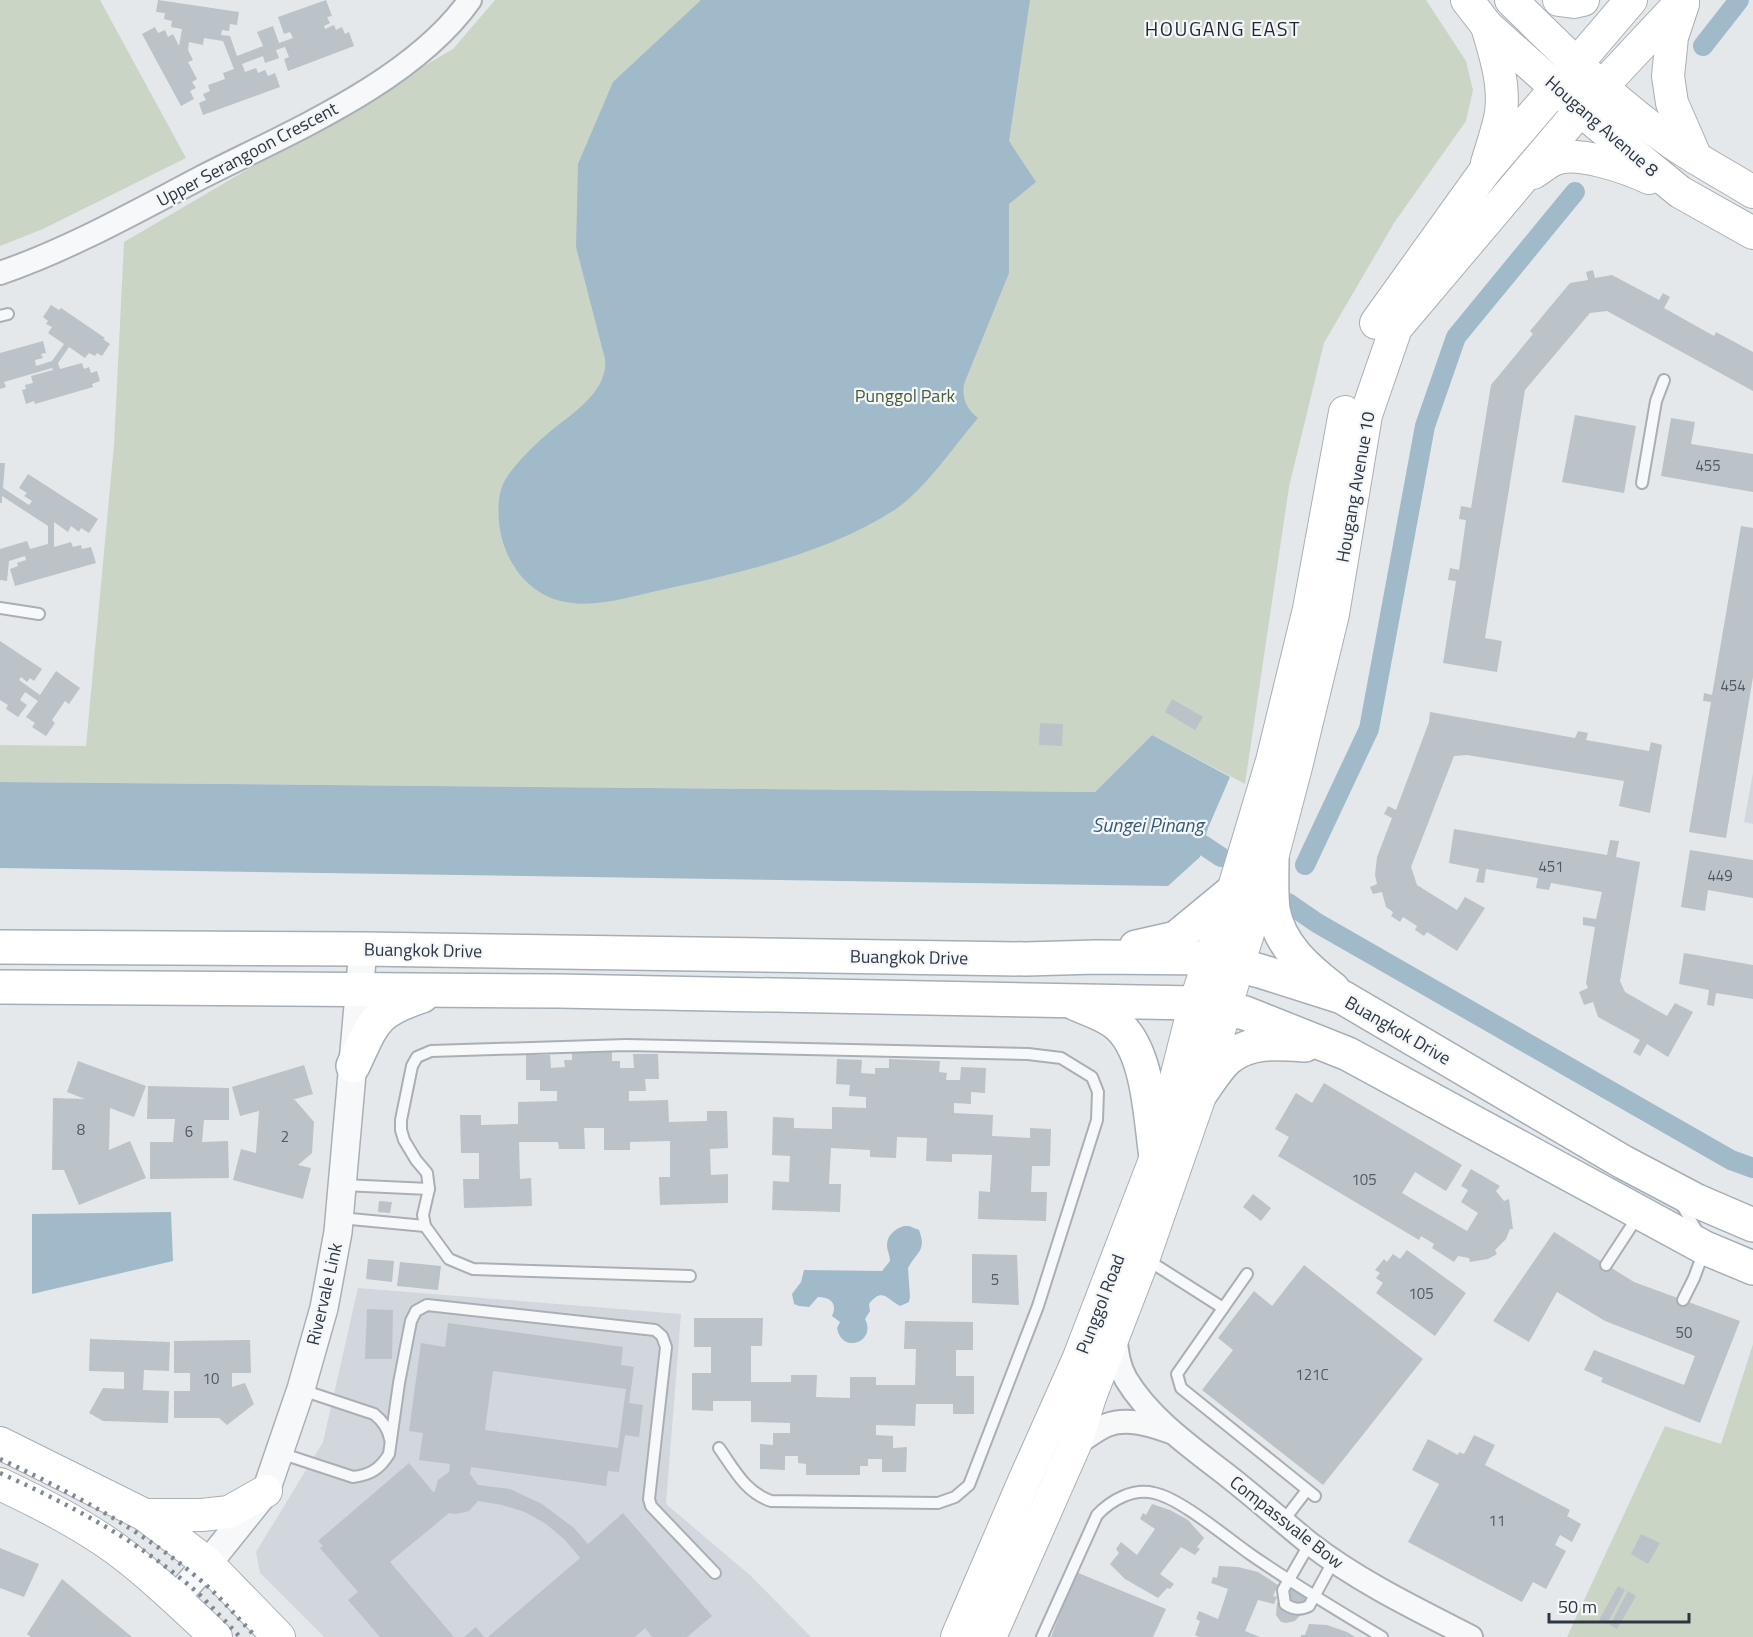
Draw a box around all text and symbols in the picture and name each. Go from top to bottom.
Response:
district label: HOUGANG EAST [1145,13,1301,44]
street label: Hougang Avenue 8 [1539,69,1665,183]
street label: Upper Serangoon Crescent [152,94,343,213]
park label: Punggol Park [855,382,956,409]
street label: Hougang Avenue 10 [1328,409,1382,565]
house number: 455 [1695,454,1721,477]
house number: 454 [1720,674,1746,697]
water label: Sungei Pinang [1092,809,1206,840]
house number: 451 [1538,855,1564,878]
house number: 449 [1707,864,1733,887]
street label: Buangkok Drive [364,935,482,965]
street label: Buangkok Drive [850,942,968,972]
street label: Buangkok Drive [1340,989,1456,1071]
house number: 8 [77,1118,85,1141]
house number: 6 [185,1120,193,1143]
house number: 2 [281,1125,289,1148]
house number: 105 [1351,1168,1377,1191]
street label: Rivervale Link [299,1240,349,1348]
street label: Punggol Road [1069,1250,1131,1358]
house number: 5 [991,1268,999,1291]
house number: 105 [1408,1282,1434,1305]
house number: 50 [1676,1321,1692,1344]
house number: 121C [1295,1363,1329,1386]
house number: 10 [203,1367,219,1390]
street label: Compassvale Bow [1224,1469,1350,1575]
house number: 11 [1489,1509,1505,1532]
scale bar [1549,1586,1688,1624]
text: 50 m [1558,1593,1597,1620]

